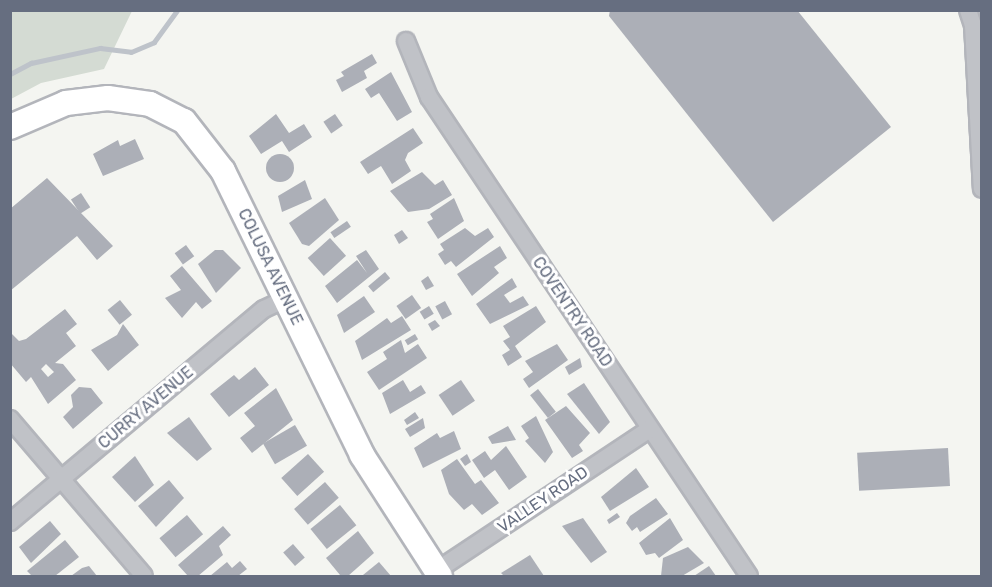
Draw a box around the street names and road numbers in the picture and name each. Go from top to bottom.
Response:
street label: COLUSA AVENUE [233,205,307,329]
street label: COVENTRY ROAD [528,253,616,371]
street label: CURRY AVENUE [94,362,198,454]
street label: VALLEY ROAD [494,463,592,537]

